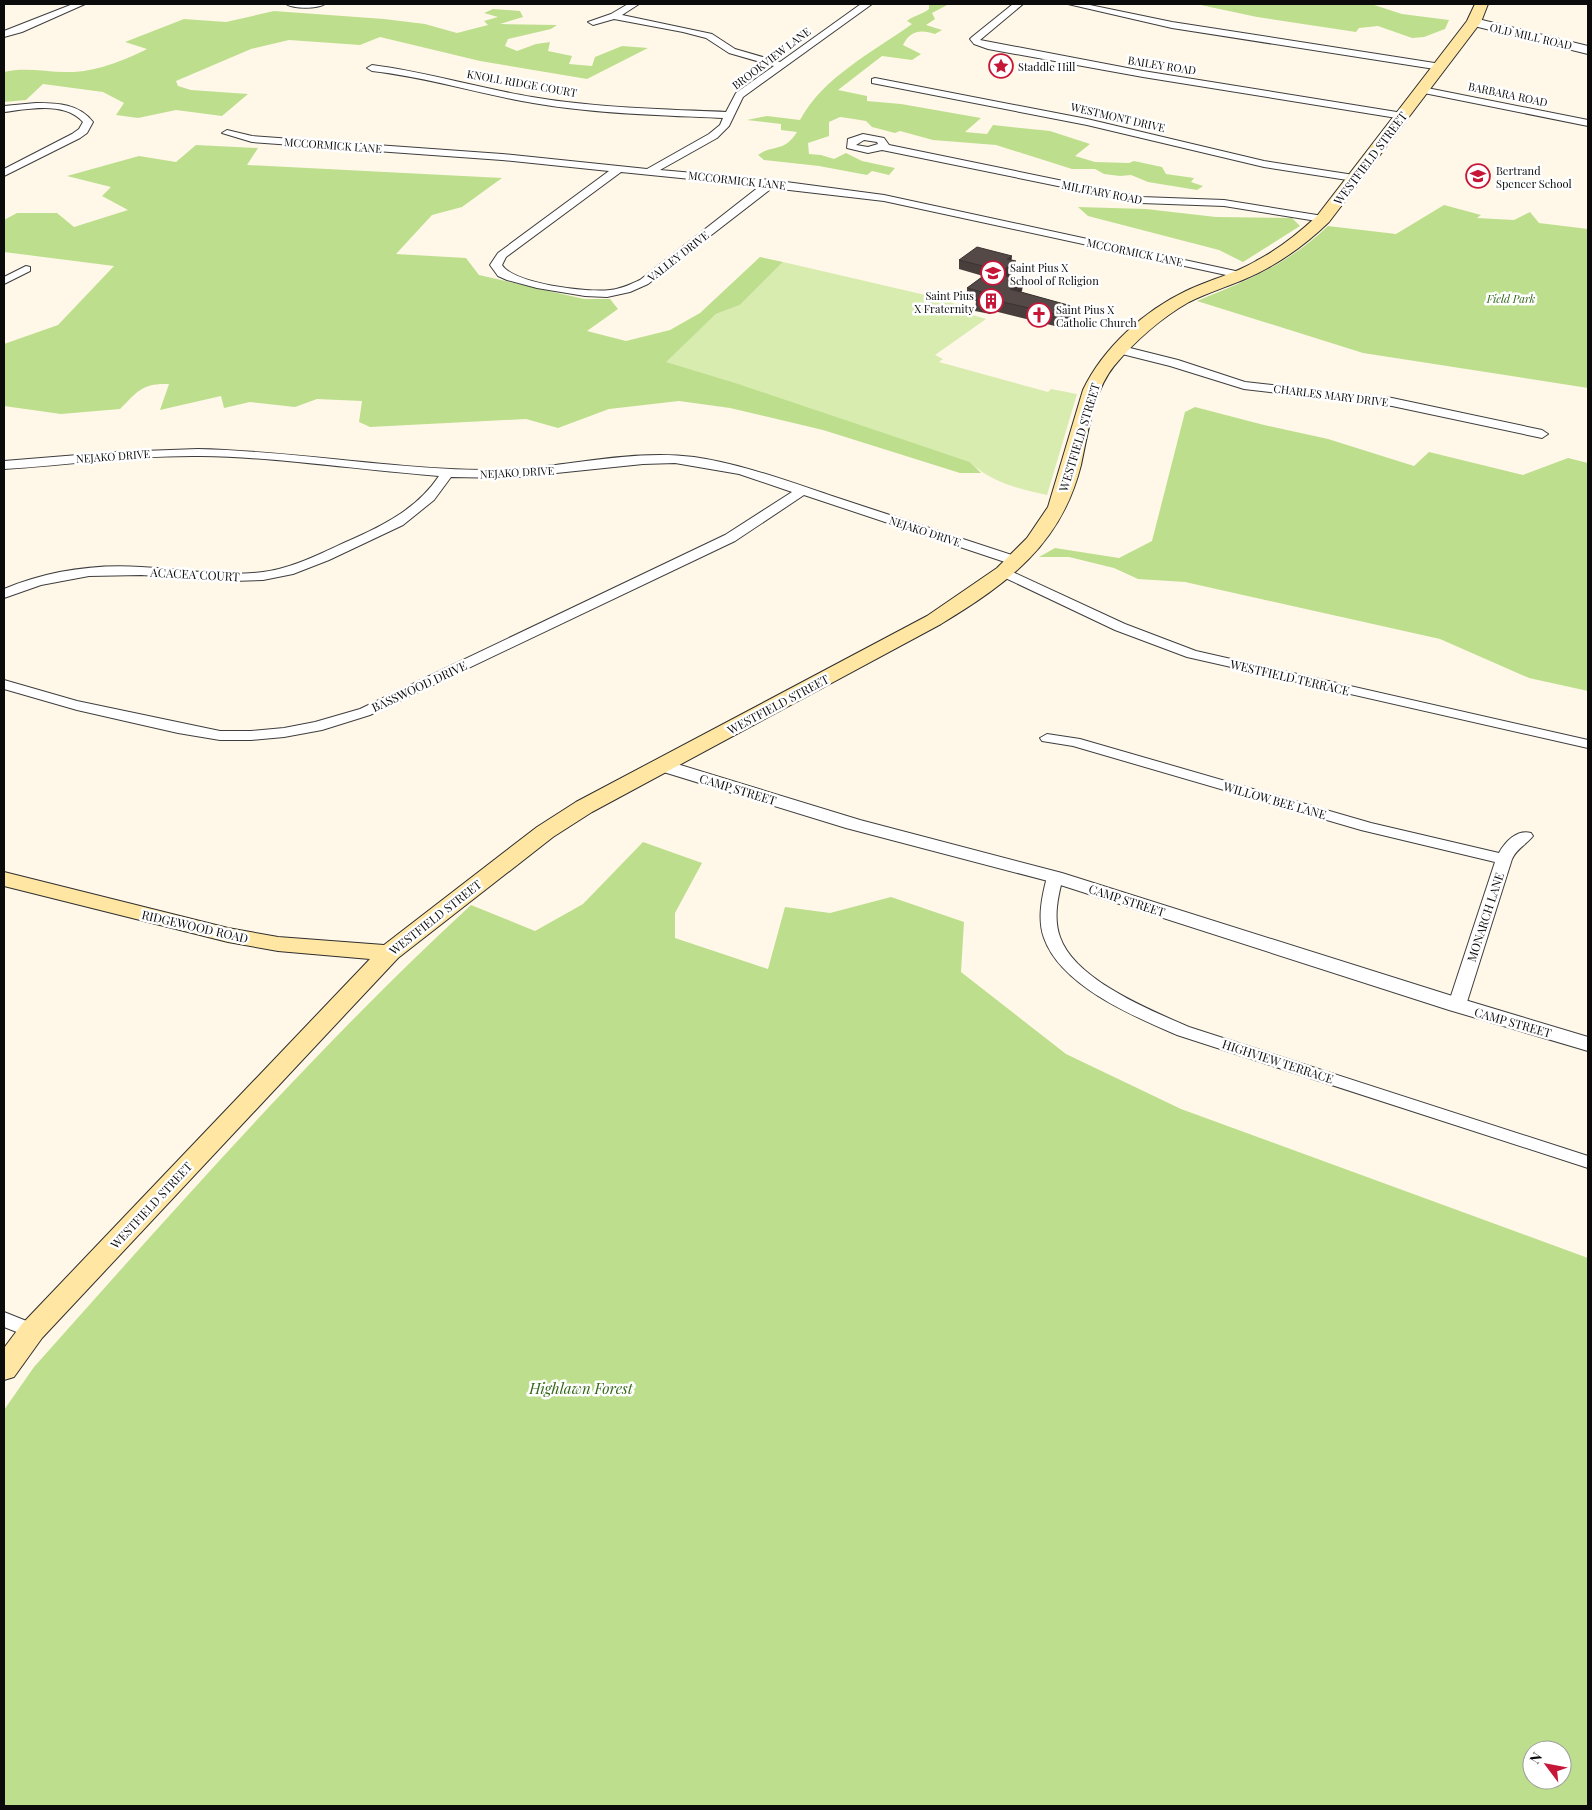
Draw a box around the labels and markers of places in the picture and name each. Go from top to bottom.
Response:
place icon: Staddle Hill [988,53,1014,79]
place label: Staddle Hill [1018,59,1075,74]
school or university icon: Bertrand Spencer School [1465,163,1491,189]
place label: Bertrand Spencer School [1496,163,1572,191]
school or university icon: Saint Pius X School of Religion [980,260,1006,286]
place label: Saint Pius X School of Religion [1010,260,1099,288]
place label: Saint Pius X Fraternity [914,288,974,316]
building icon: Saint Pius X Fraternity [978,288,1004,314]
church icon: Saint Pius X Catholic Church [1026,302,1052,328]
place label: Saint Pius X Catholic Church [1056,302,1137,330]

